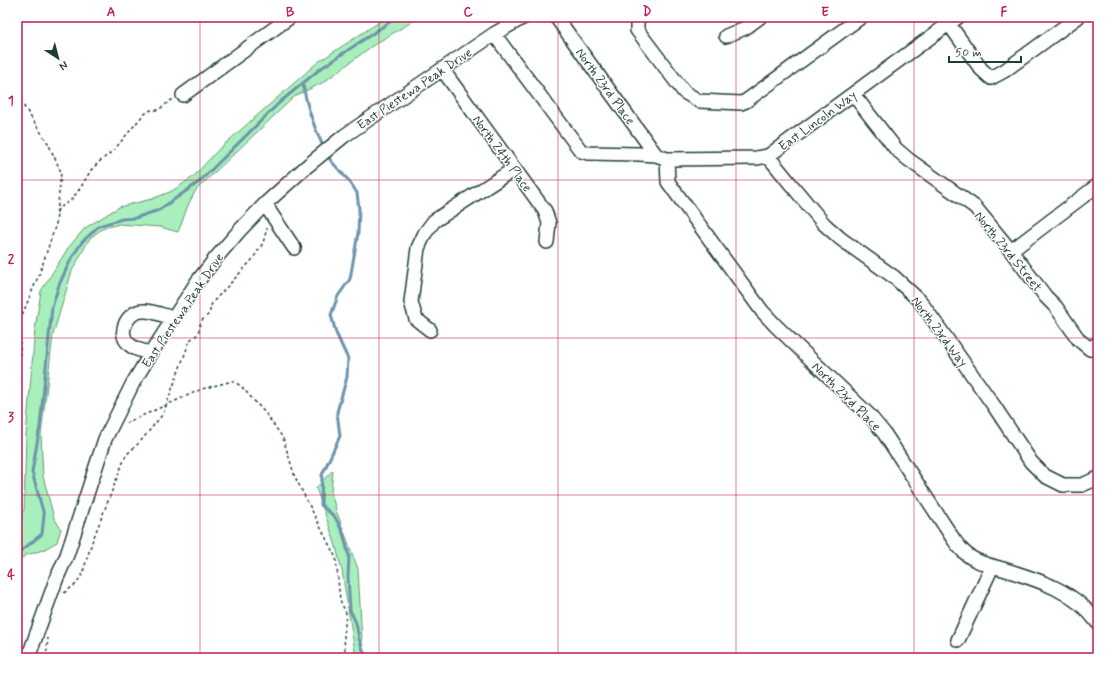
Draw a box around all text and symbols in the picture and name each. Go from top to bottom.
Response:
text: A [107,4,115,21]
text: B [286,4,295,21]
text: C [463,4,473,21]
text: D [643,4,652,21]
text: E [821,4,829,21]
text: F [1001,4,1008,21]
north arrow [38,38,78,78]
scale bar [949,38,1021,64]
street label: East Piestewa Peak Drive [354,44,476,134]
street label: North 23rd Place [571,45,639,129]
text: 50 m [955,45,982,61]
text: N [56,57,70,73]
street label: East Lincoln Way [776,87,860,155]
text: 1 [8,93,14,110]
street label: North 24th Place [468,112,535,196]
street label: North 23rd Street [970,208,1045,296]
street label: East Piestewa Peak Drive [138,250,228,372]
text: 2 [8,251,15,268]
street label: North 23rd Way [907,293,971,371]
street label: North 23rd Place [808,359,884,435]
text: 3 [8,409,14,426]
text: 4 [7,567,15,584]

